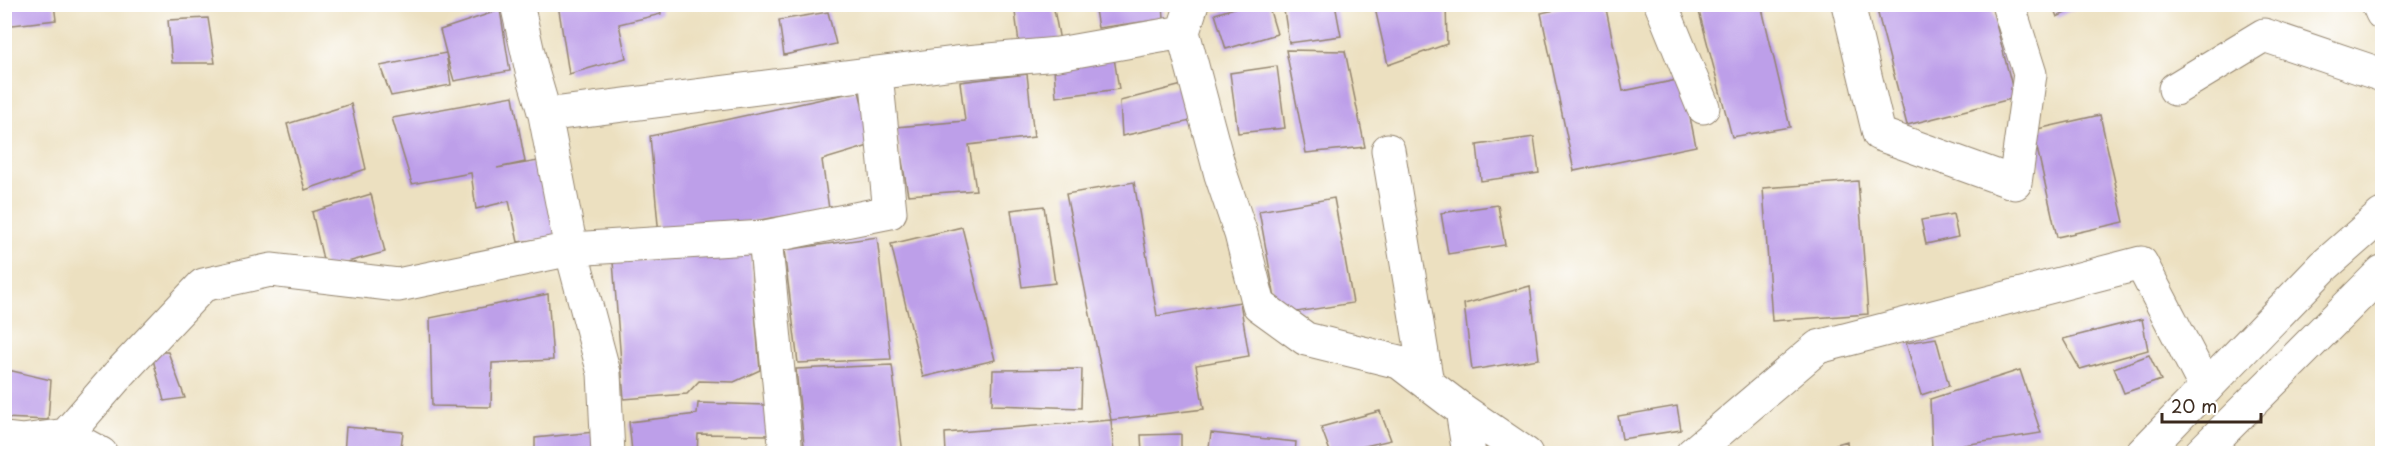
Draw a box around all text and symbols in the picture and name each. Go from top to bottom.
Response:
scale bar [2162,386,2261,424]
text: 20 m [2171,392,2217,419]

